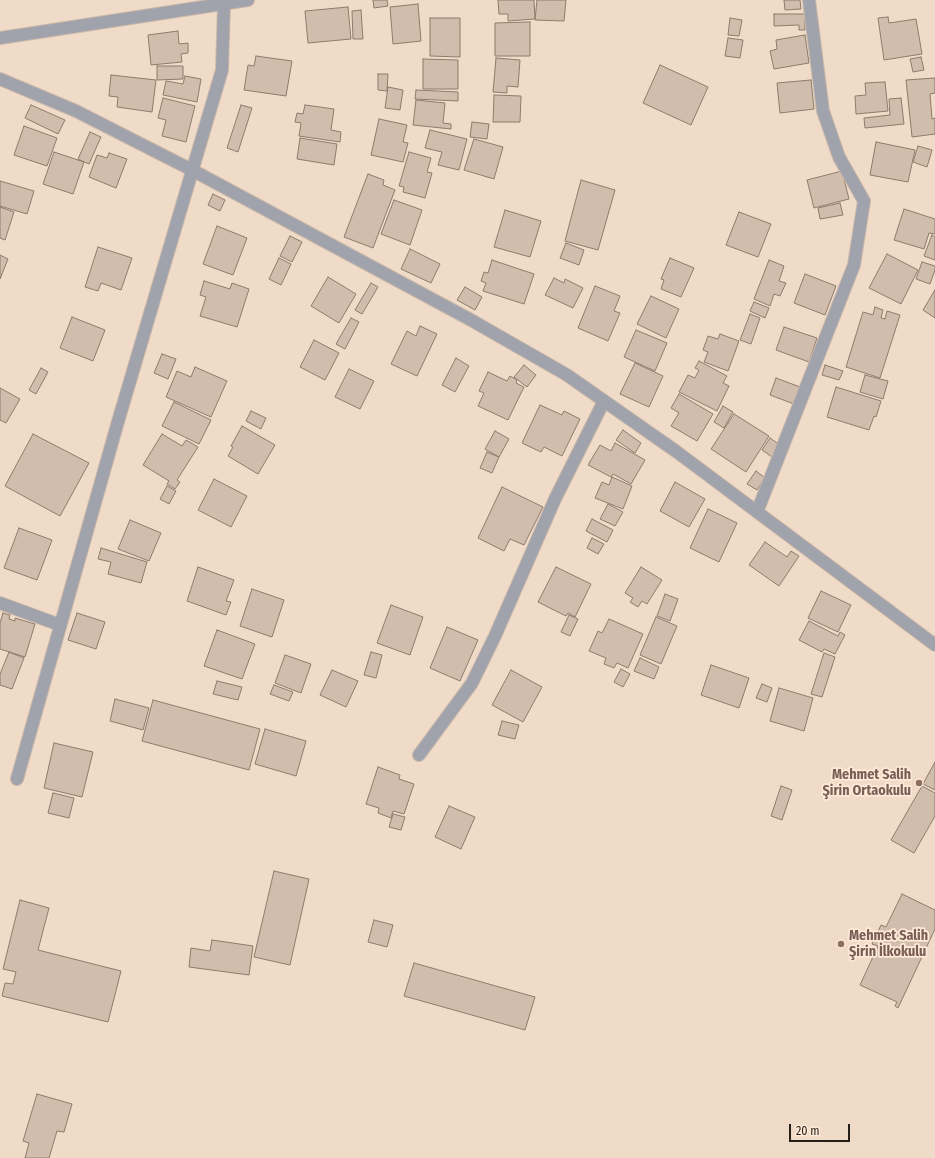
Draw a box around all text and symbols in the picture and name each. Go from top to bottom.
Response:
place label: Mehmet Salih Şirin Ortaokulu [823,767,911,800]
marker: Mehmet Salih Şirin Ortaokulu [914,778,924,788]
place label: Mehmet Salih Şirin İlkokulu [849,928,928,960]
marker: Mehmet Salih Şirin İlkokulu [836,939,846,949]
scale bar [791,1116,852,1142]
text: 20 m [796,1124,820,1138]

